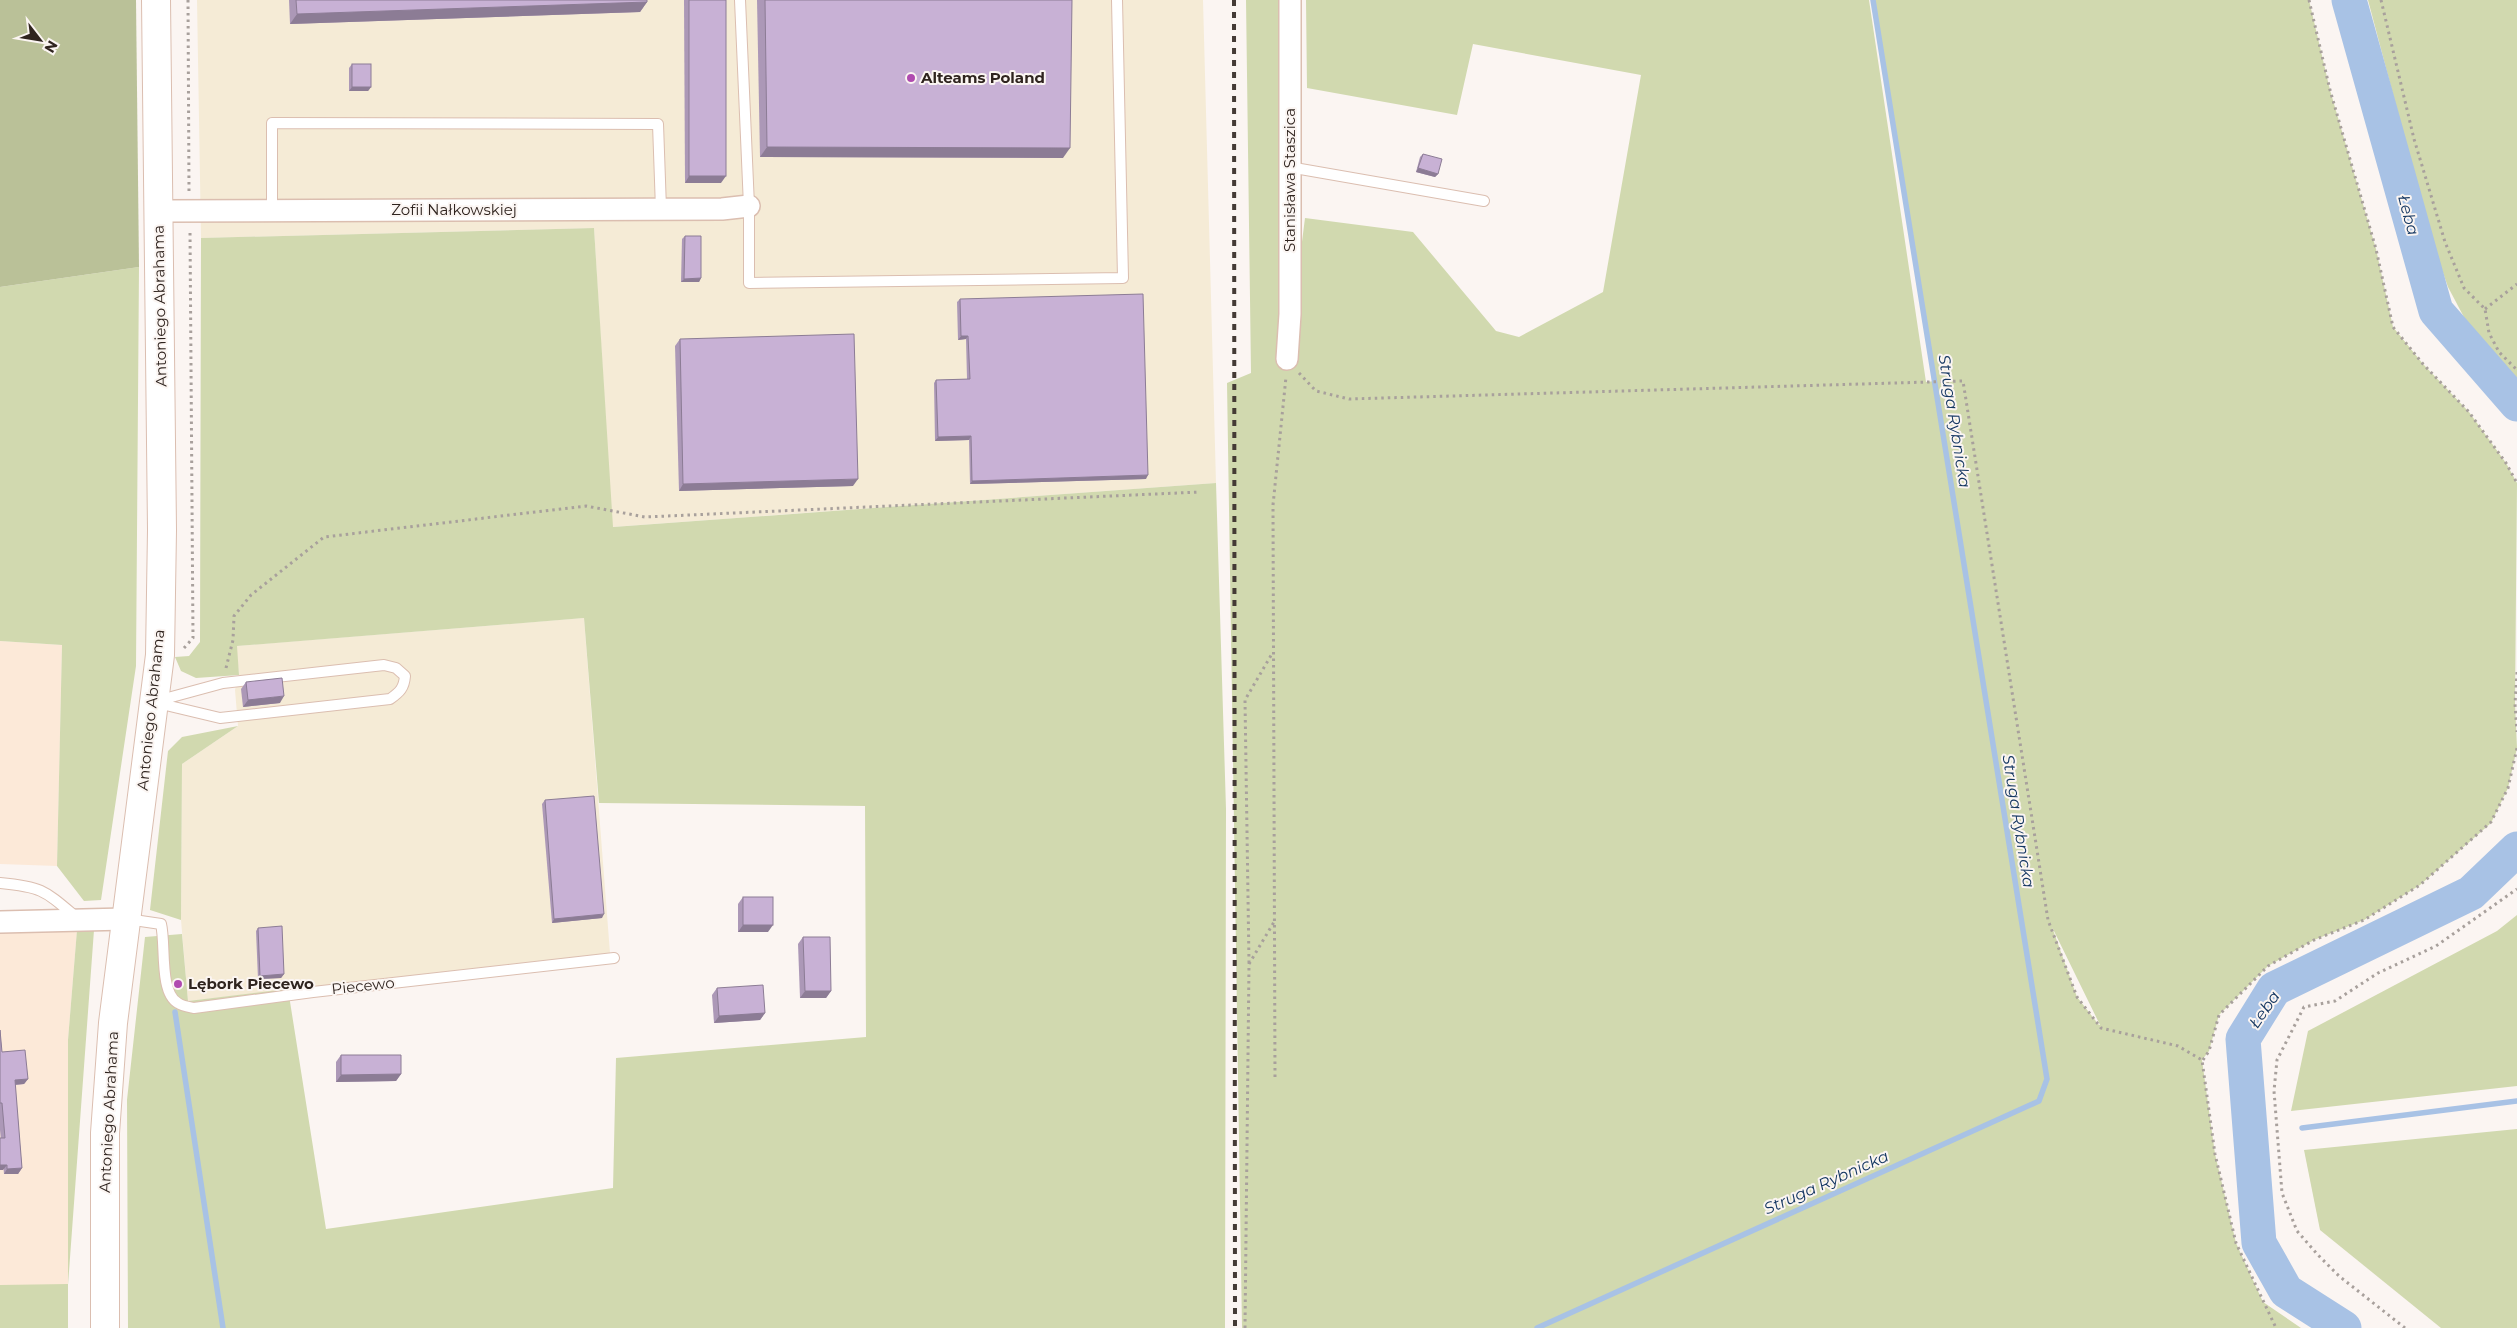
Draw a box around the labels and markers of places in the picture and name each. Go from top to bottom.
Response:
place label: Alteams Poland [920,68,1045,87]
marker: Alteams Poland [905,72,917,84]
place label: Lębork Piecewo [188,974,314,993]
marker: Lębork Piecewo [172,978,184,990]

